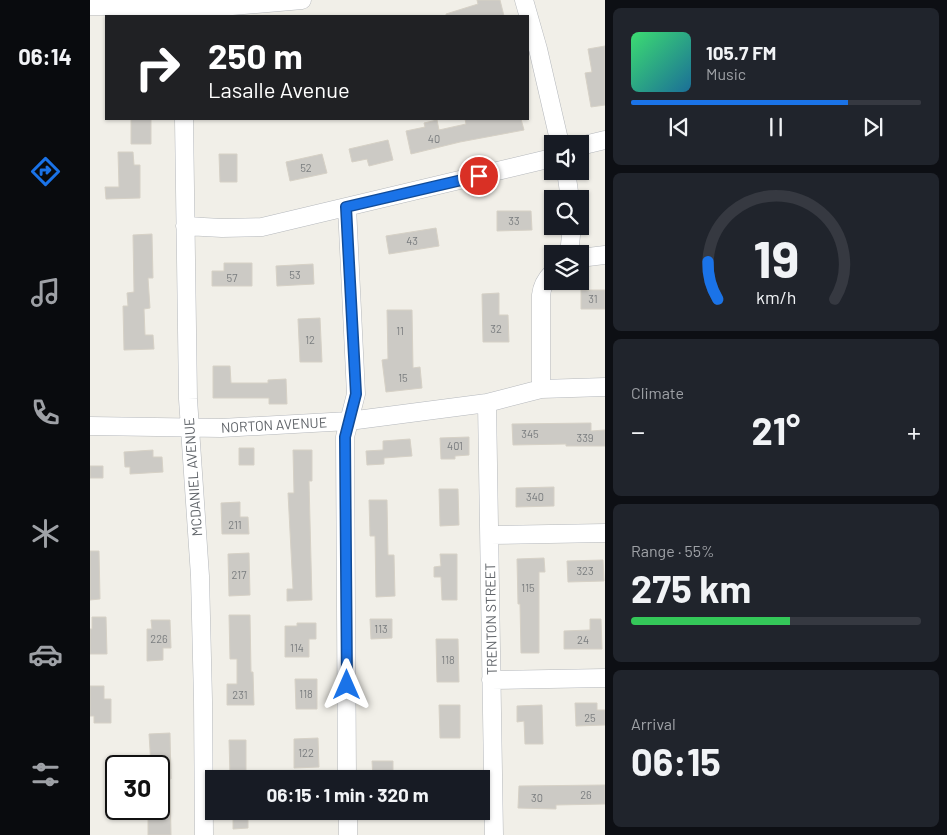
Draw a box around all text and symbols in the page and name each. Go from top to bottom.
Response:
text: 250 m [208,34,303,76]
icon: right [125,35,190,100]
text: 105.7 FM [706,41,776,64]
text: 06:14 [18,43,72,69]
text: Music [706,64,746,83]
text: Lasalle Avenue [208,76,350,102]
icon: previous [665,113,693,141]
icon: pause [762,113,790,141]
icon: next [859,113,887,141]
house number: 40 [428,132,440,145]
map controls [544,135,589,290]
button: sound [544,135,589,180]
icon: directions [28,154,63,189]
pin [458,155,500,197]
house number: 52 [300,161,312,174]
icon: arrive [465,162,493,190]
button: search [544,190,589,235]
house number: 33 [508,214,520,227]
text: 19 [753,226,799,288]
house number: 43 [406,234,418,247]
button: layers [544,245,589,290]
house number: 53 [289,268,301,281]
house number: 57 [227,271,237,284]
icon: music [28,275,63,310]
text: km/h [756,286,796,308]
house number: 31 [588,292,598,305]
house number: 32 [490,322,502,335]
house number: 11 [396,324,404,337]
house number: 12 [305,333,315,346]
house number: 15 [398,371,408,384]
text: Climate [631,383,684,402]
icon: phone [28,395,63,430]
text: 21° [752,407,800,453]
street label: NORTON AVENUE [220,413,328,436]
text: − [631,414,645,448]
text: + [907,414,921,448]
street label: MCDANIEL AVENUE [180,417,205,537]
house number: 345 [521,427,539,440]
house number: 339 [576,431,594,444]
house number: 401 [447,439,463,452]
house number: 340 [526,490,544,503]
icon: climate [28,516,63,551]
house number: 211 [228,518,242,531]
text: Range · 55% [631,541,714,560]
street label: TRENTON STREET [481,563,500,675]
house number: 323 [576,564,594,577]
text: 275 km [631,565,751,611]
house number: 217 [232,568,246,581]
house number: 115 [521,581,535,594]
house number: 113 [374,622,388,635]
house number: 226 [150,632,168,645]
house number: 24 [577,633,589,646]
icon: car [28,637,63,672]
house number: 114 [290,641,304,654]
house number: 118 [441,653,455,666]
position arrow [320,658,372,710]
house number: 118 [299,687,313,700]
house number: 231 [232,688,248,701]
house number: 25 [584,711,596,724]
text: Arrival [631,714,676,733]
text: 06:15 [631,738,721,784]
house number: 122 [298,746,314,759]
speed limit sign: 30 [105,755,170,820]
icon: filters [28,757,63,792]
text: 06:15 · 1 min · 320 m [266,783,429,806]
house number: 26 [580,788,592,801]
house number: 30 [531,791,543,804]

